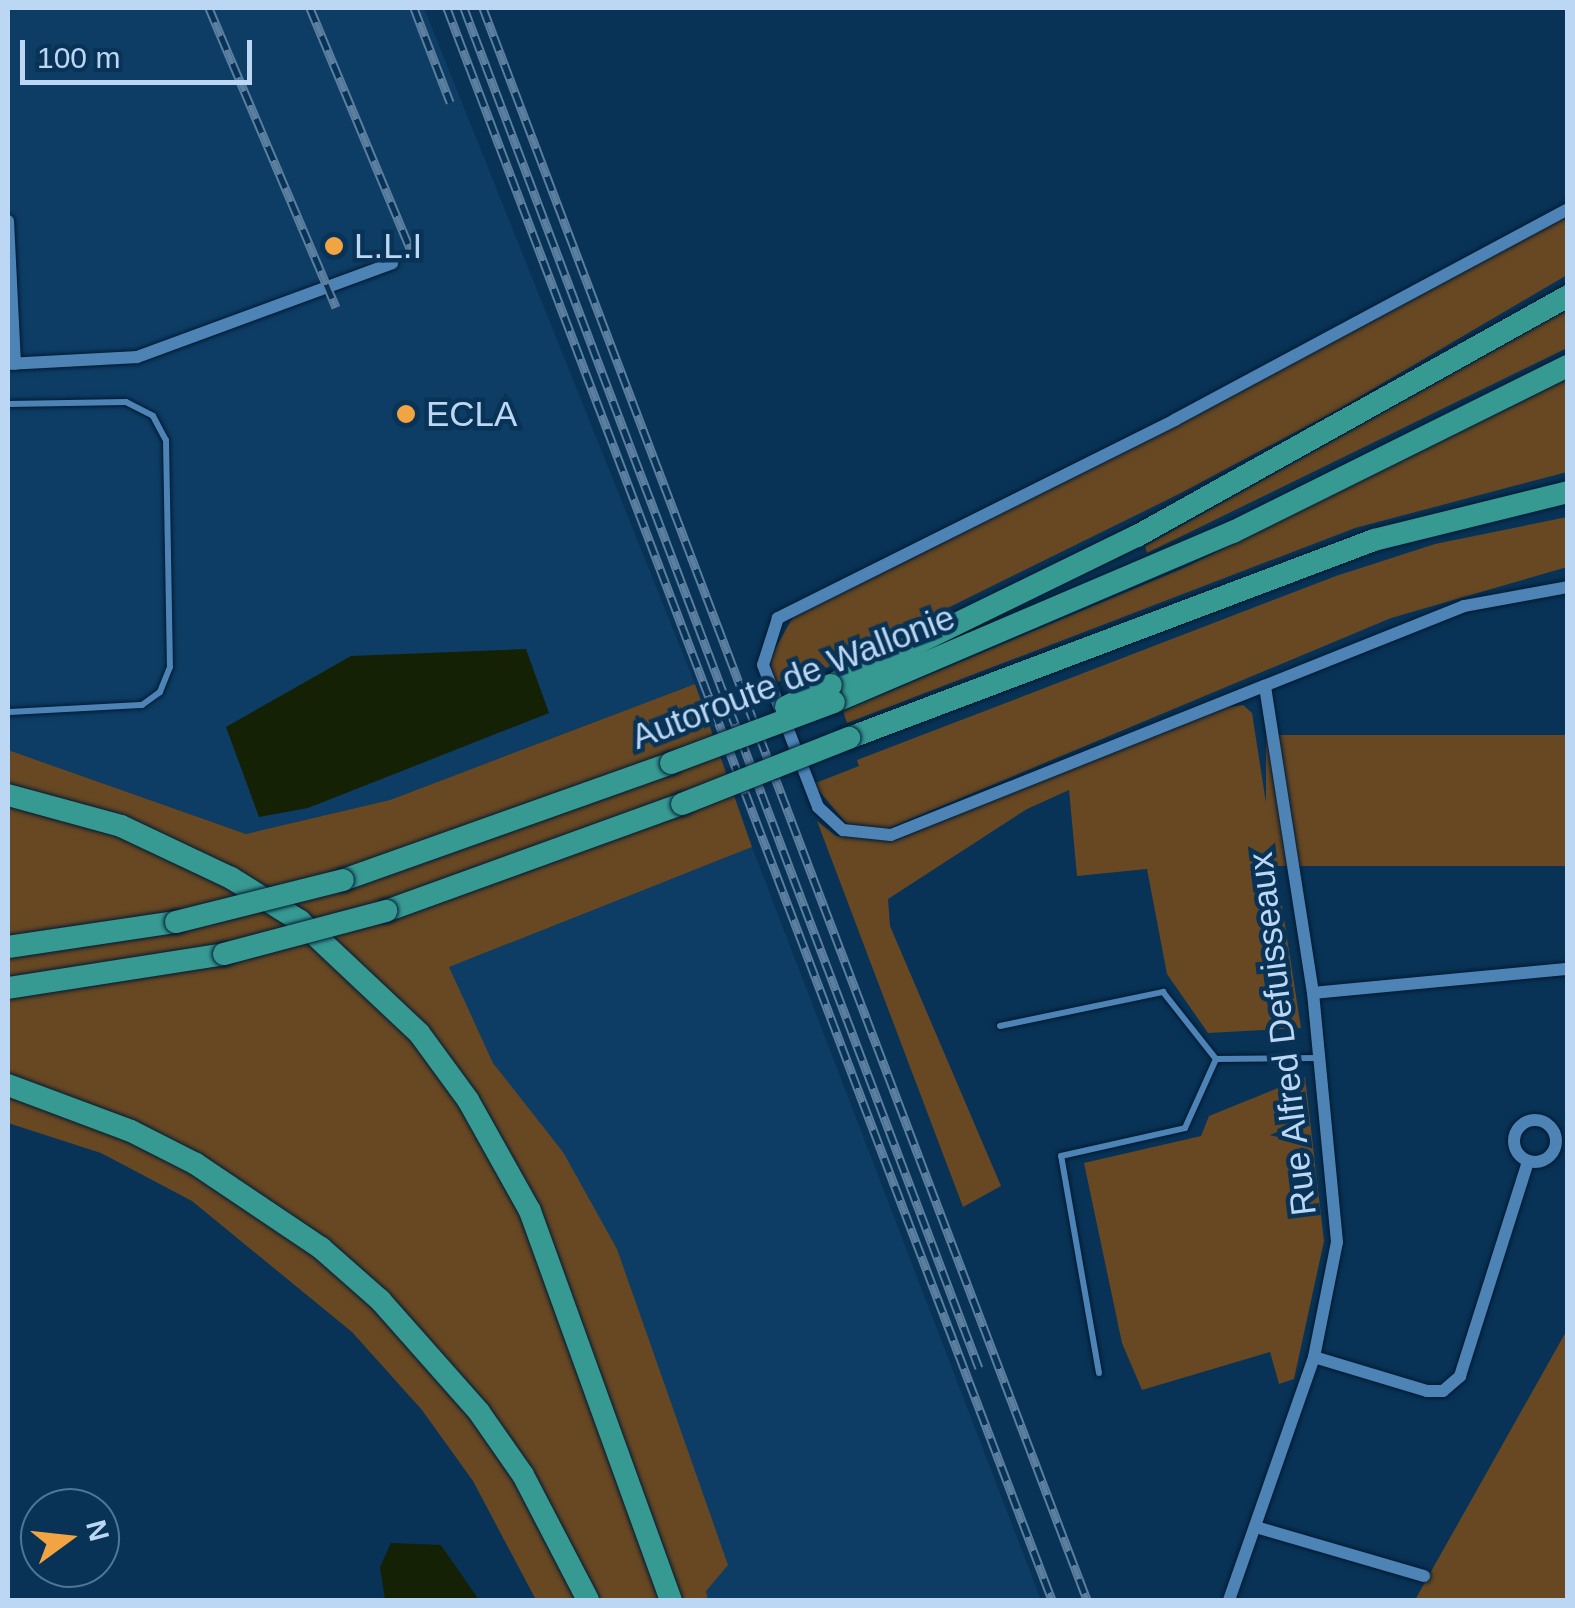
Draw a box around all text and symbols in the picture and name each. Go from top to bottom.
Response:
scale bar [25,20,258,82]
text: 100 m [37,41,120,74]
place label: L.L.I [354,225,422,267]
marker: L.L.I [323,235,345,257]
place label: ECLA [426,393,517,435]
marker: ECLA [395,403,417,425]
street label: Autoroute de Wallonie [625,596,961,758]
street label: Rue Alfred Defuisseaux [1239,849,1325,1219]
north arrow [20,1488,120,1588]
text: N [80,1517,115,1544]

